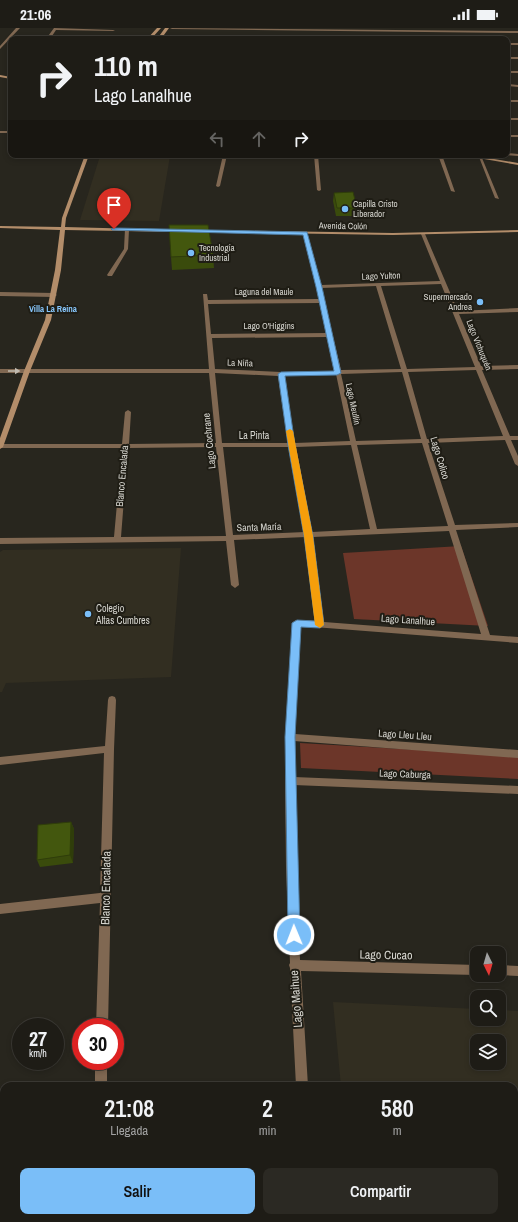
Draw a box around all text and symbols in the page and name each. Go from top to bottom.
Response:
text: 21:06 [20,4,51,25]
text: 110 m [94,47,158,85]
icon: right [28,52,80,104]
text: Lago Lanalhue [94,83,192,108]
icon: left [206,128,228,150]
icon: ahead [248,128,270,150]
icon: right [290,128,312,150]
pin [97,188,131,229]
icon: arrive [103,194,125,216]
place label: Capilla Cristo Liberador [353,198,398,220]
marker: Capilla Cristo Liberador [340,204,350,214]
street label: Avenida Colón [318,220,367,232]
place label: Tecnología Industrial [199,242,235,264]
marker: Tecnología Industrial [186,248,196,258]
street label: Lago Yulton [361,269,401,283]
street label: Laguna del Maule [235,286,293,298]
place label: Supermercado Andrea [424,291,472,313]
marker: Supermercado Andrea [475,297,485,307]
district label: Villa La Reina [29,303,78,315]
street label: Lago Vichuquén [463,318,495,372]
street label: Lago O'Higgins [243,320,295,332]
street label: La Niña [227,357,253,369]
one-way arrow [8,368,21,374]
street label: Lago Meullín [343,382,363,426]
street label: Lago Cochrane [200,412,218,470]
street label: La Pinta [239,429,270,442]
street label: Lago Colico [427,435,453,481]
street label: Blanco Encalada [113,444,131,507]
street label: Santa María [236,520,282,534]
place label: Colegio Altas Cumbres [95,602,150,627]
marker: Colegio Altas Cumbres [83,609,93,619]
street label: Lago Lanalhue [380,612,436,628]
street label: Lago Lleu Lleu [378,727,432,743]
street label: Lago Caburga [379,767,432,781]
street label: Blanco Encalada [97,850,115,925]
position arrow [273,914,315,956]
north arrow [470,946,506,982]
map controls [470,946,506,1070]
street label: Lago Cucao [359,947,413,963]
street label: Lago Maihue [286,970,306,1028]
button: search [470,990,506,1026]
speed limit sign: 30 [72,1018,124,1070]
text: 27 [29,1025,47,1052]
button: layers [470,1034,506,1070]
text: km/h [29,1047,47,1060]
text: 21:08 [104,1092,154,1124]
text: 2 [262,1092,273,1124]
text: 580 [381,1092,414,1124]
text: Llegada [110,1122,148,1139]
text: min [259,1122,276,1139]
text: m [393,1122,402,1139]
button: Salir [20,1168,255,1214]
button: Compartir [263,1168,498,1214]

